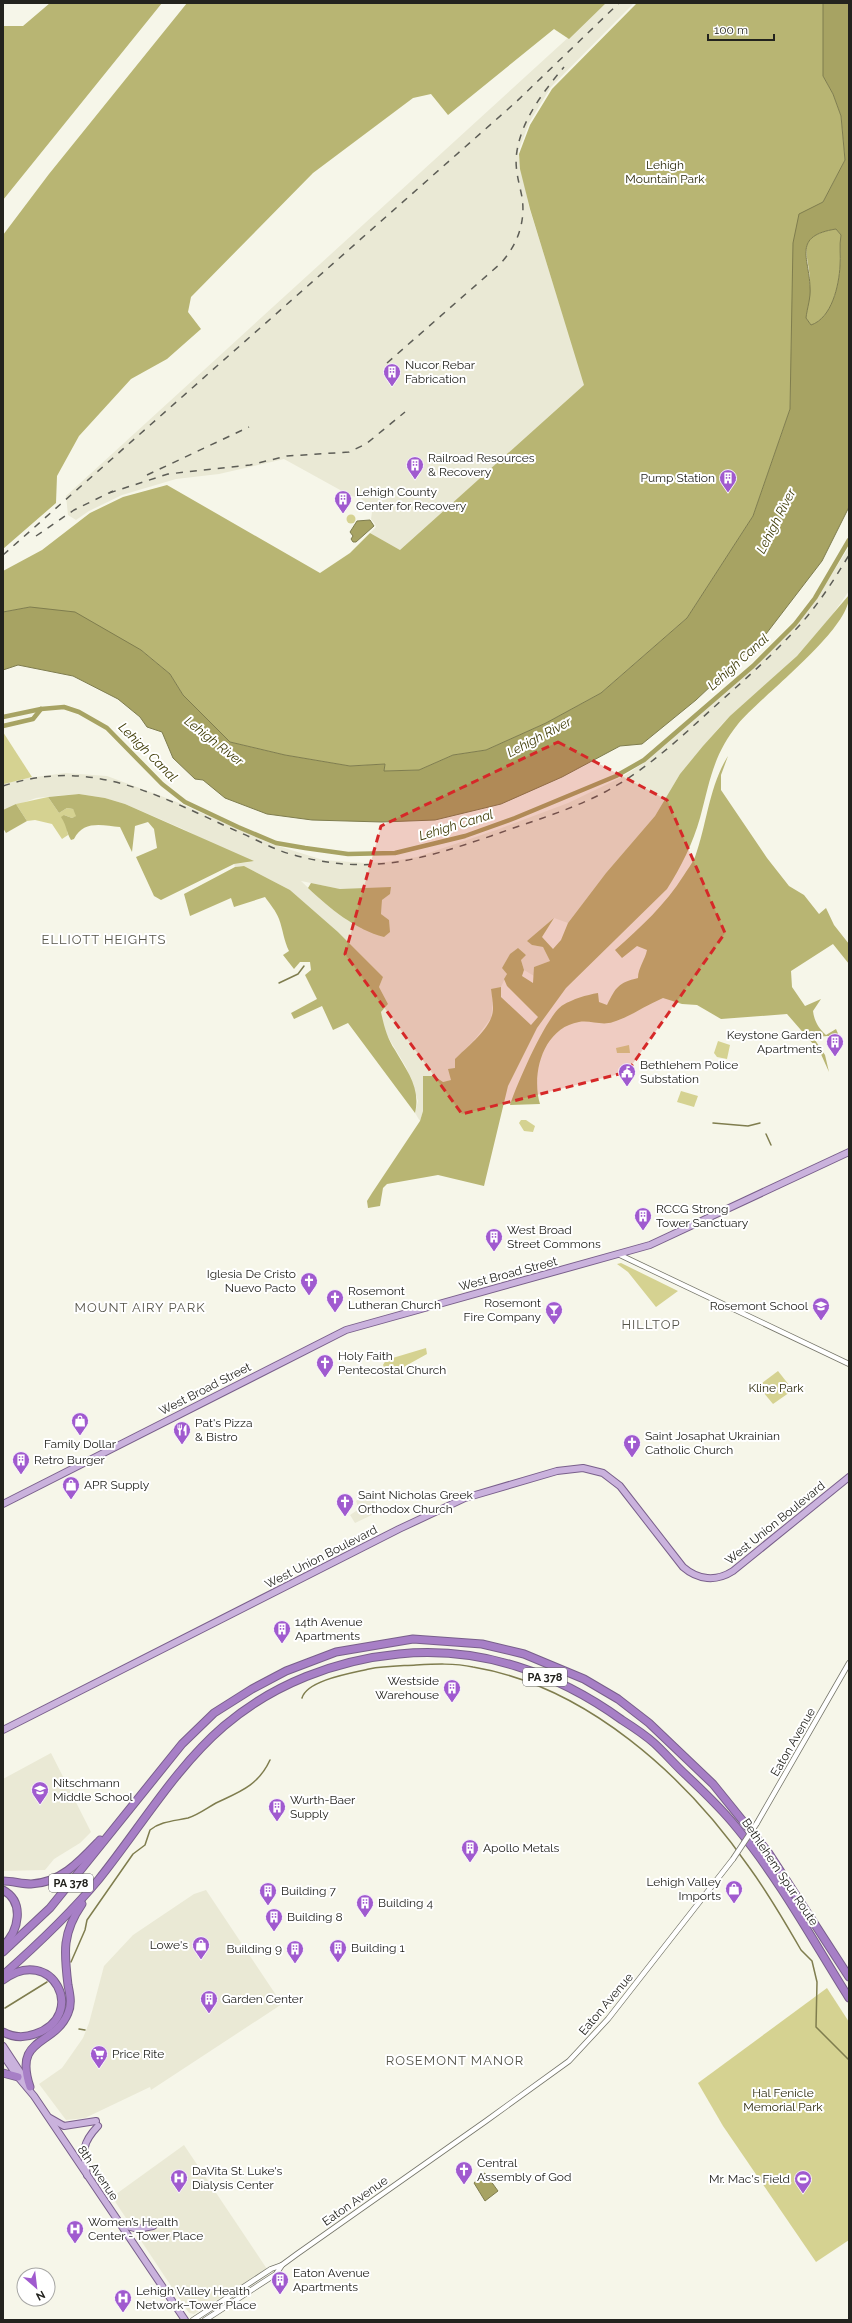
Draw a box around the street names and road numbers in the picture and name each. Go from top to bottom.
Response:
street label: West Broad Street [457,1254,559,1294]
street label: West Broad Street [157,1360,253,1418]
street label: West Union Boulevard [722,1478,828,1568]
street label: West Union Boulevard [263,1523,379,1591]
road number: PA 378 [523,1668,567,1686]
street label: Eaton Avenue [768,1705,818,1779]
street label: Bethlehem Spur Route [739,1816,821,1928]
road number: PA 378 [49,1874,93,1892]
street label: Eaton Avenue [576,1970,636,2038]
street label: 8th Avenue [75,2143,121,2203]
street label: Eaton Avenue [320,2173,390,2229]

